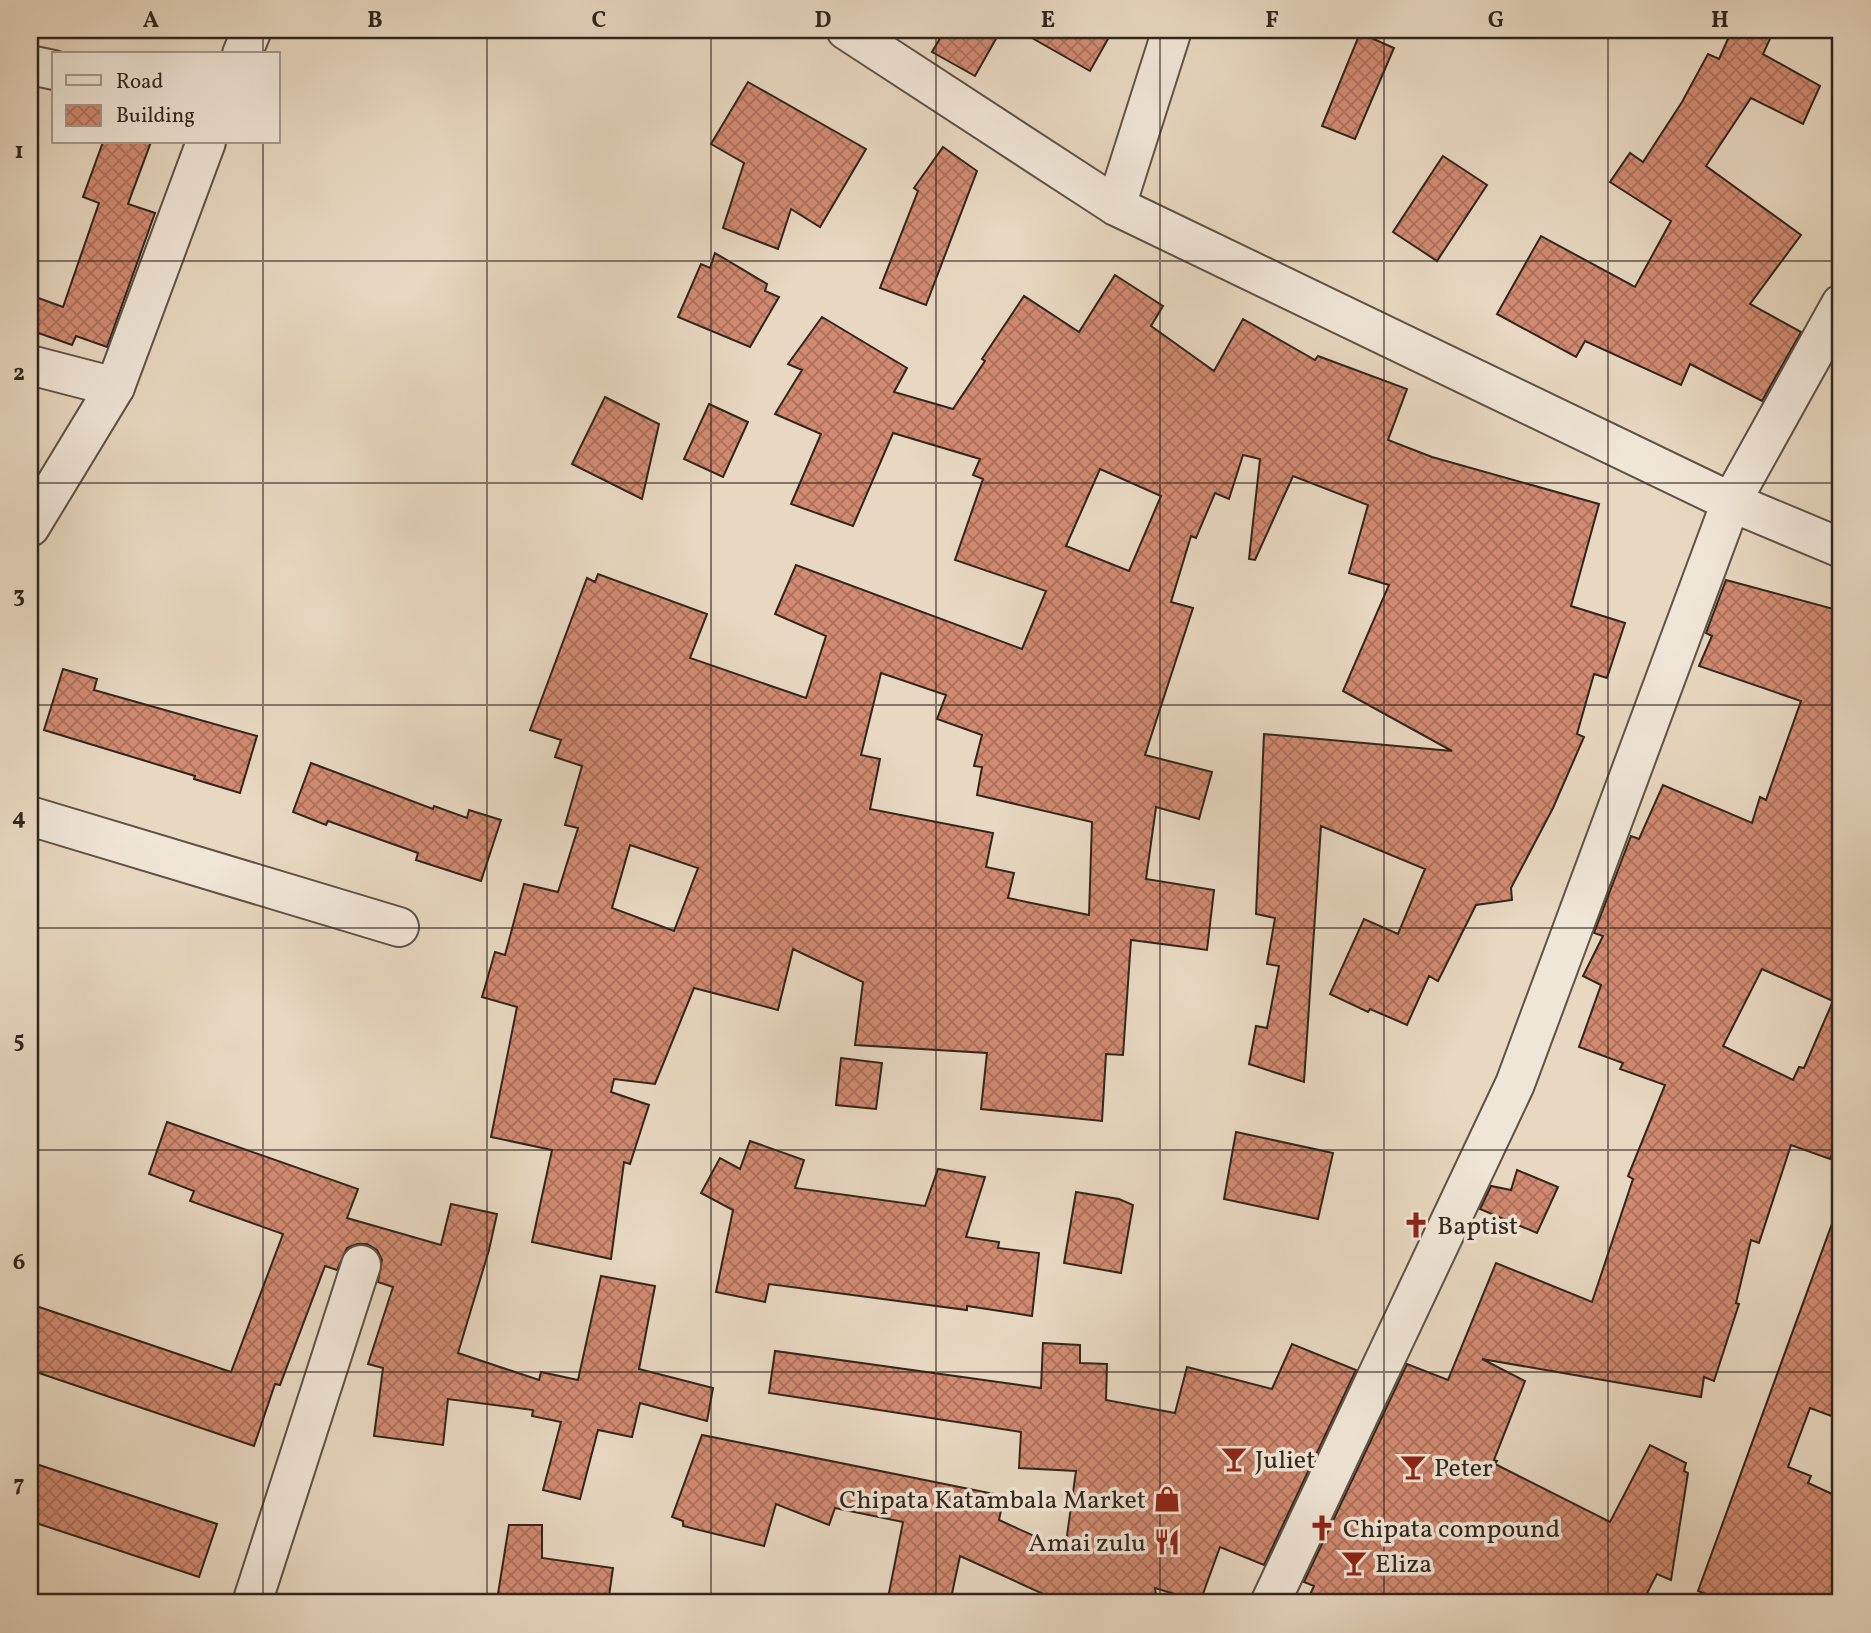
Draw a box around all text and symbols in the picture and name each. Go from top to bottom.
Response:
text: A [143,5,159,37]
text: B [367,5,383,37]
text: C [592,5,606,37]
text: D [815,5,832,37]
text: E [1041,5,1055,37]
text: F [1265,5,1279,37]
text: G [1488,5,1504,37]
text: H [1711,5,1729,37]
legend [52,52,280,144]
text: Road [116,68,163,97]
text: Building [116,102,195,131]
text: 1 [14,136,24,168]
text: 2 [13,358,25,390]
text: 3 [13,580,25,612]
text: 4 [12,802,26,834]
text: 5 [13,1025,25,1057]
place label: Baptist [1437,1209,1518,1245]
church icon: Baptist [1401,1210,1431,1240]
text: 6 [13,1247,25,1279]
place label: Juliet [1255,1443,1315,1479]
bar icon: Juliet [1219,1444,1249,1474]
place label: Peter [1434,1451,1493,1487]
bar icon: Peter [1398,1452,1428,1482]
text: 7 [14,1469,25,1501]
place label: Chipata Katambala Market [839,1483,1146,1519]
shop icon: Chipata Katambala Market [1152,1484,1182,1514]
place label: Chipata compound [1343,1512,1560,1548]
church icon: Chipata compound [1307,1513,1337,1543]
place label: Amai zulu [1029,1526,1146,1562]
restaurant icon: Amai zulu [1152,1527,1182,1557]
place label: Eliza [1375,1547,1432,1583]
bar icon: Eliza [1339,1548,1369,1578]

